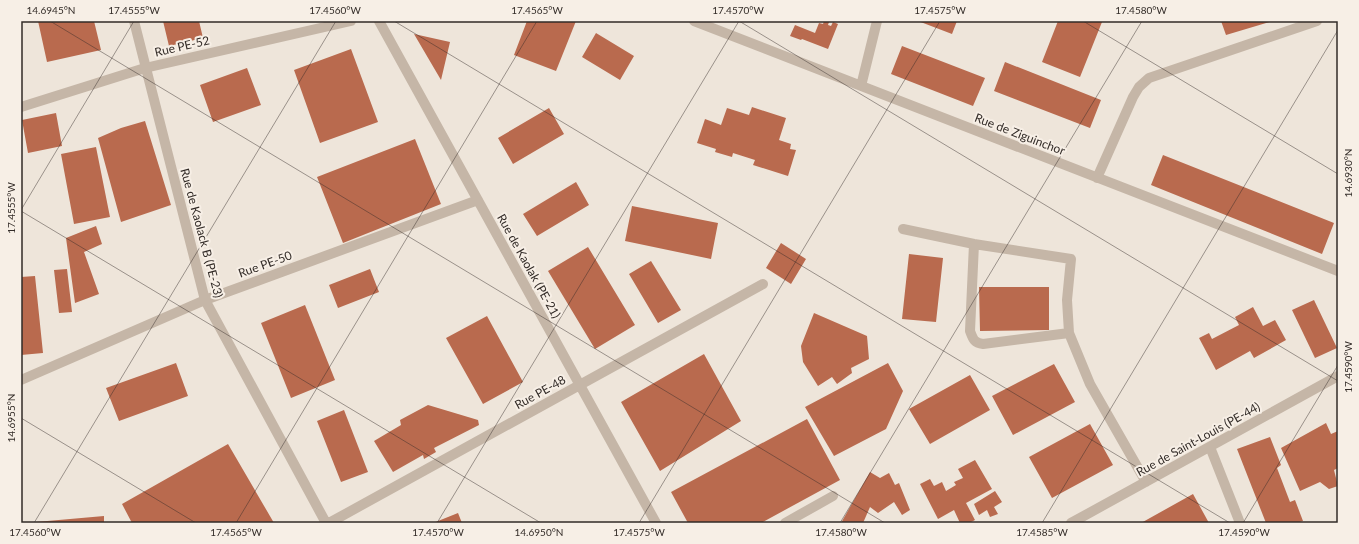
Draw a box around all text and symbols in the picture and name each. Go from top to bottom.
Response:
text: 14.6945°N [27,4,75,16]
text: 17.4555°W [108,4,160,16]
text: 17.4560°W [309,4,361,16]
text: 17.4565°W [511,4,563,16]
text: 17.4570°W [712,4,764,16]
text: 17.4575°W [914,4,966,16]
text: 17.4580°W [1115,4,1167,16]
street label: Rue PE-52 [153,32,211,60]
street label: Rue de Ziguinchor [973,110,1068,158]
text: 14.6930°N [1342,149,1354,197]
street label: Rue de Kaolack B (PE-23) [177,167,227,299]
text: 17.4555°W [5,182,17,234]
street label: Rue de Kaolak (PE-21) [494,211,564,321]
street label: Rue PE-50 [236,247,294,281]
text: 17.4590°W [1342,341,1354,393]
street label: Rue PE-48 [512,372,568,412]
text: 14.6955°N [5,394,17,442]
street label: Rue de Saint-Louis (PE-44) [1133,399,1263,479]
text: 17.4560°W [9,526,61,538]
text: 17.4565°W [210,526,262,538]
text: 17.4570°W [412,526,464,538]
text: 14.6950°N [515,526,563,538]
text: 17.4575°W [613,526,665,538]
text: 17.4580°W [815,526,867,538]
text: 17.4585°W [1016,526,1068,538]
text: 17.4590°W [1218,526,1270,538]

